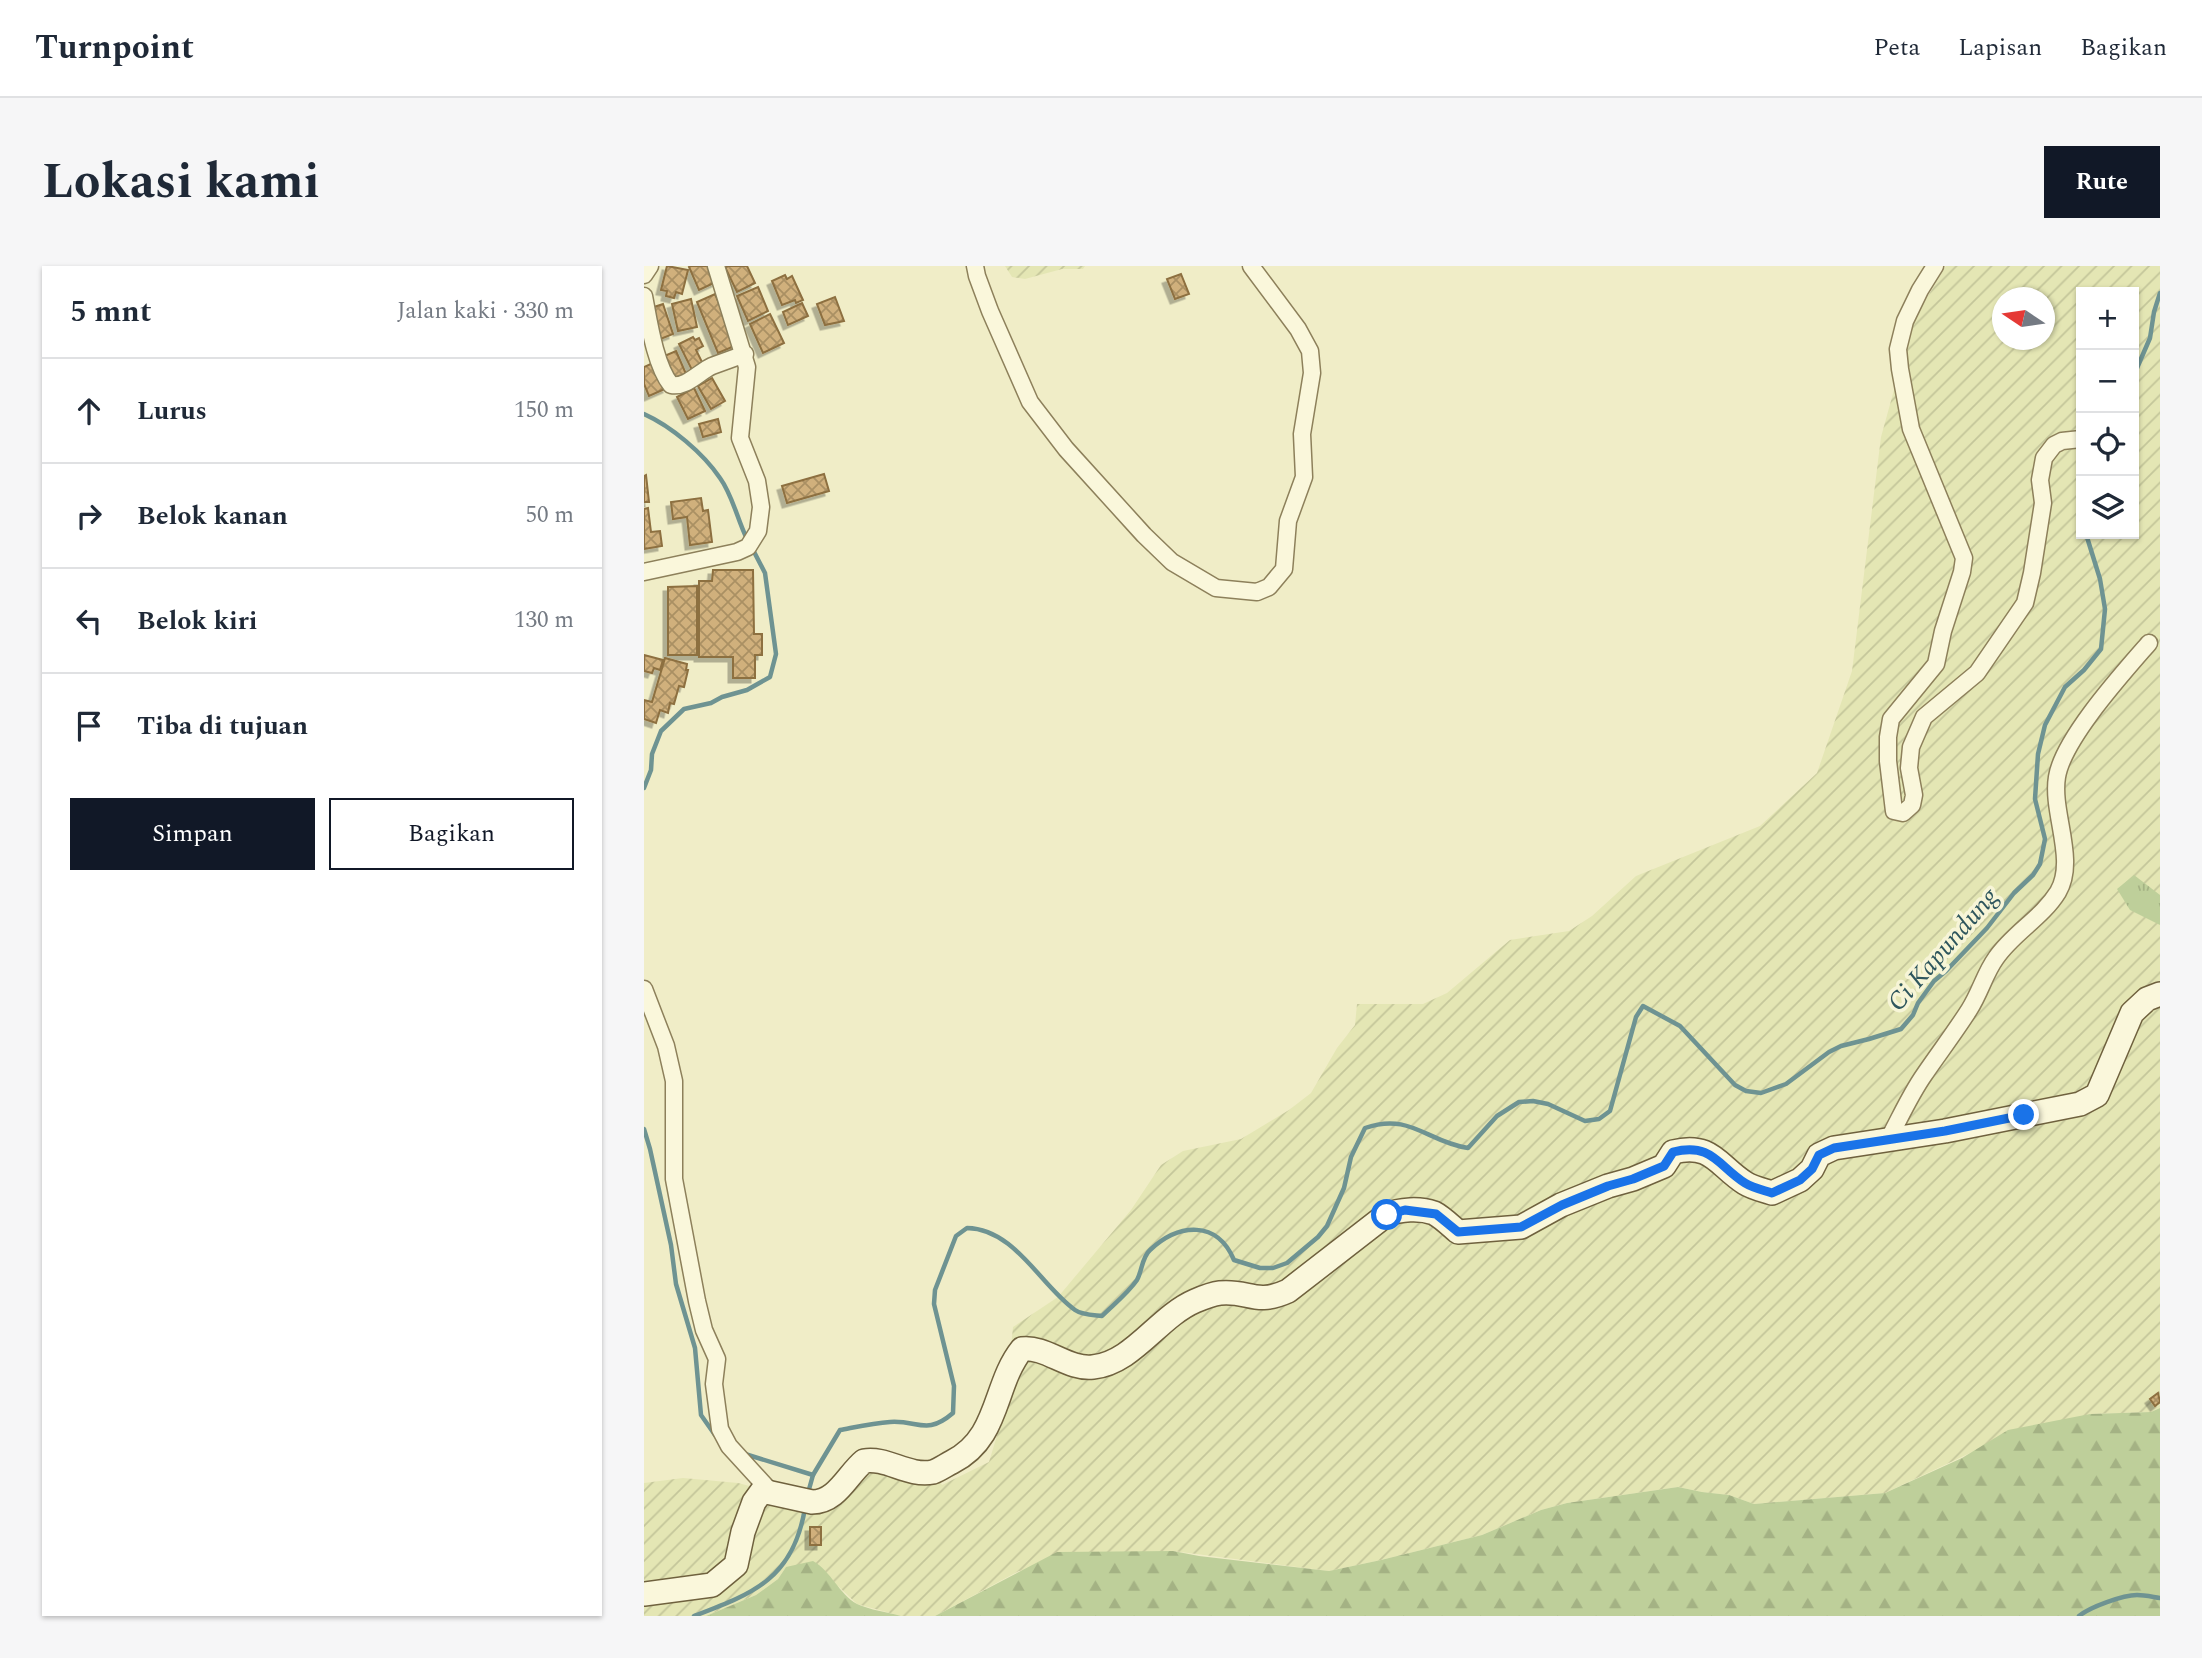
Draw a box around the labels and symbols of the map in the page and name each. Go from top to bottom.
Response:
north arrow [1992,287,2055,350]
water label: Ci Kapundung [1878,878,2009,1020]
route end [2008,1099,2039,1130]
route start [1371,1199,1402,1230]

